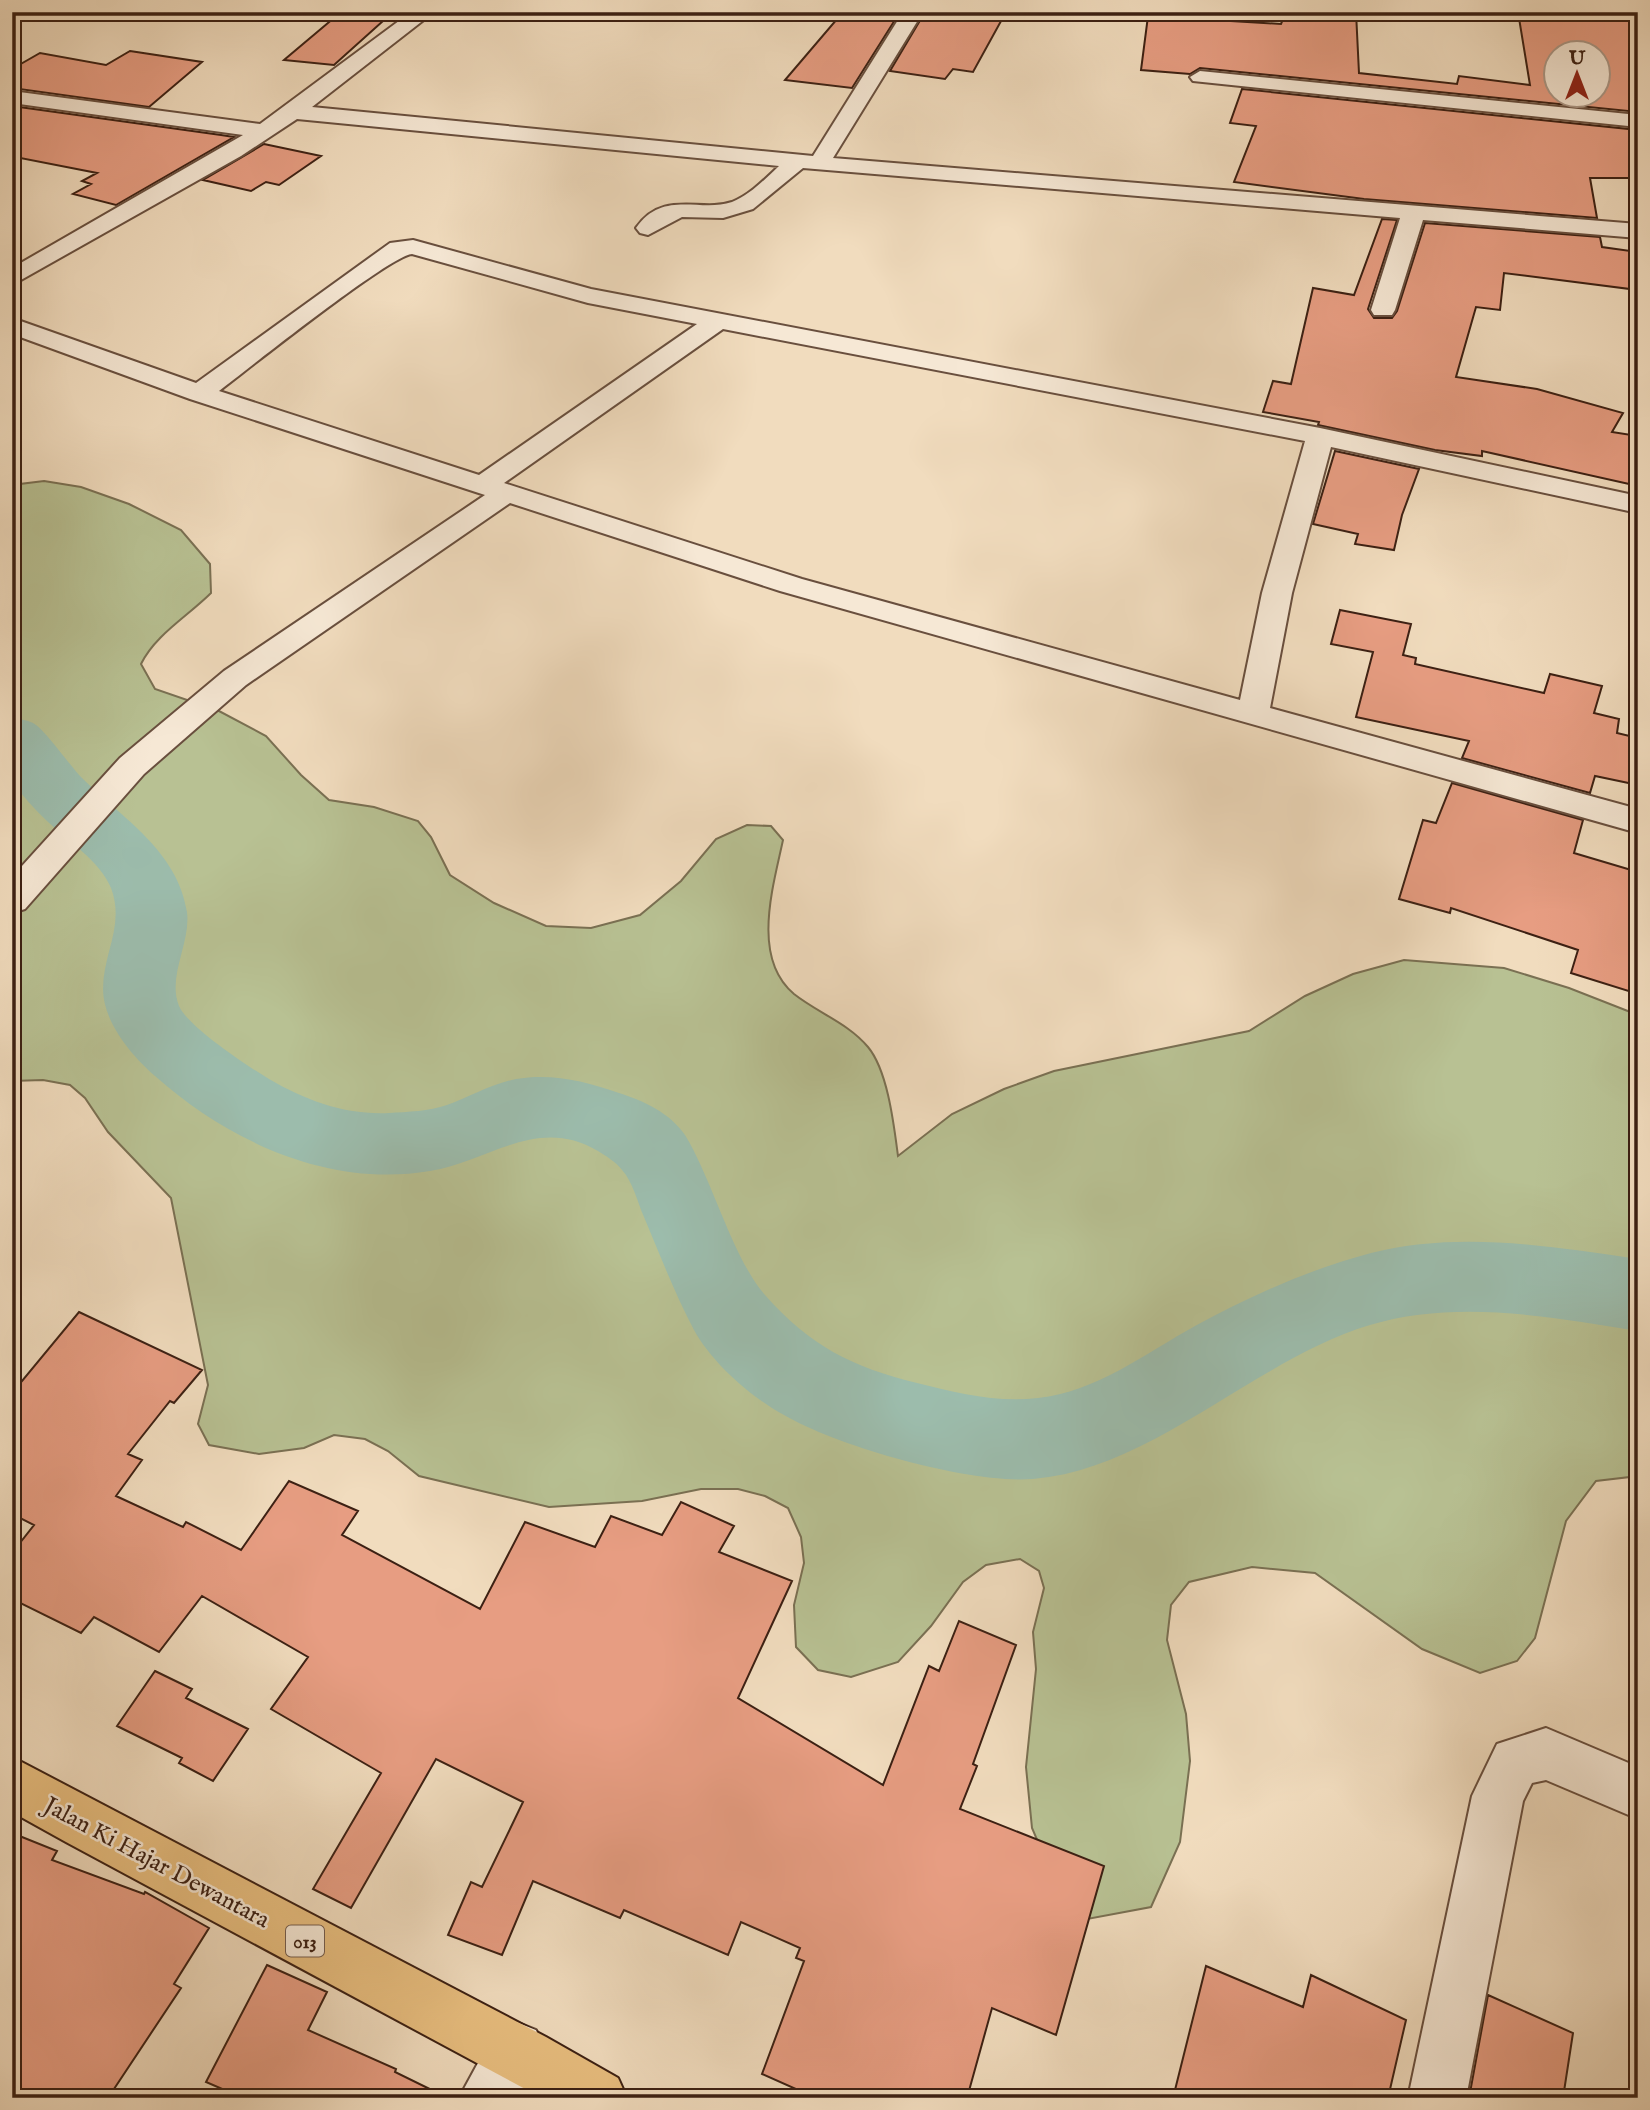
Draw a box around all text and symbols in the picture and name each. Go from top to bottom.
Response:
north arrow [1542,38,1612,108]
text: U [1568,47,1586,71]
street label: Jalan Ki Hajar Dewantara [35,1789,275,1936]
road number: 013 [286,1926,324,1956]

